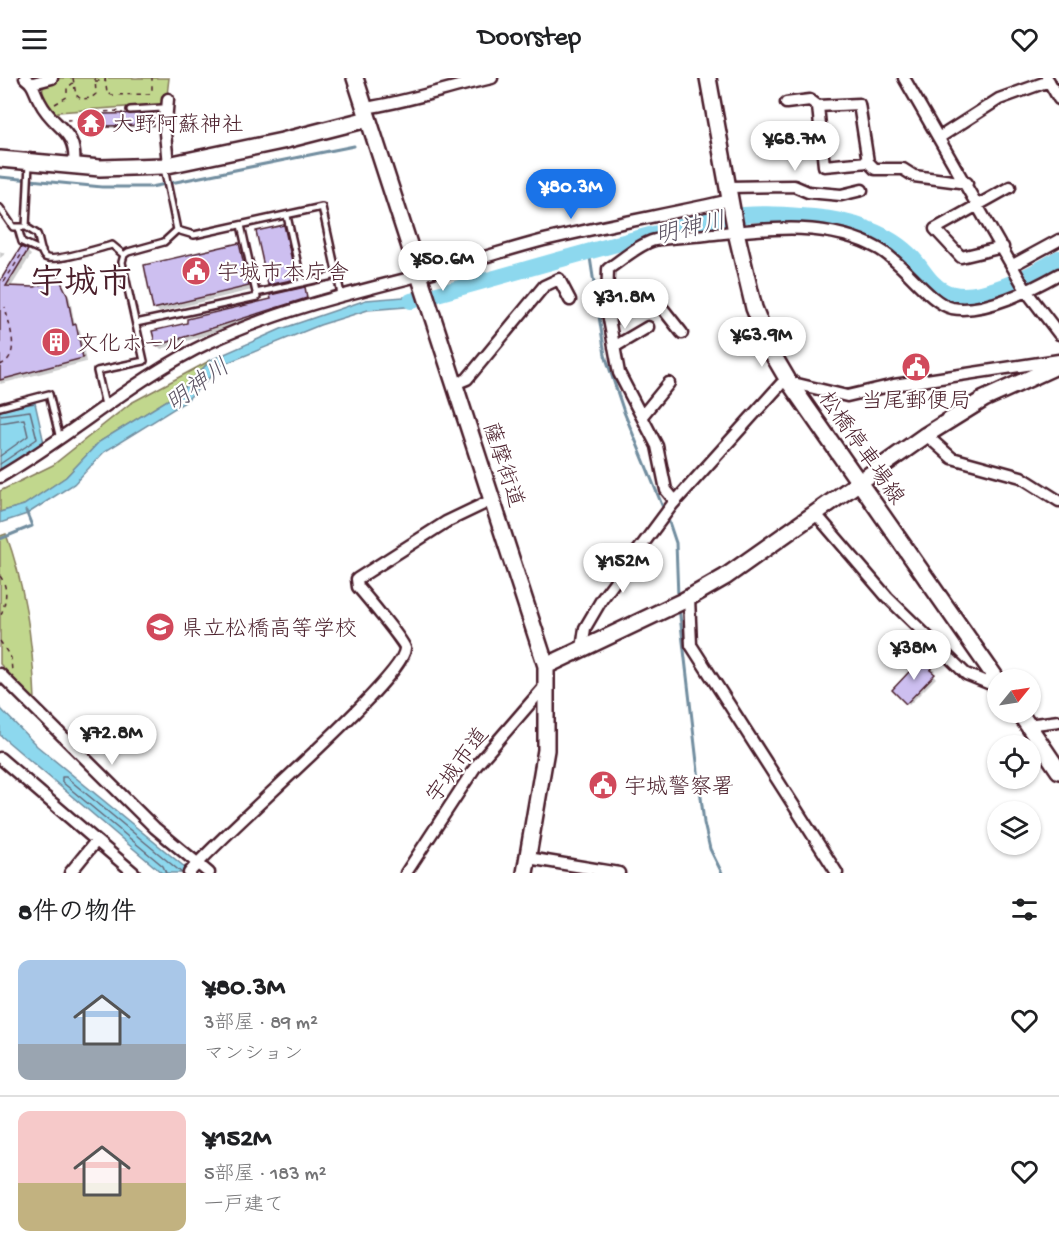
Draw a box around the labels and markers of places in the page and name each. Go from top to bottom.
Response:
temple icon: 大野阿蘇神社 [75,107,107,139]
place label: 大野阿蘇神社 [112,113,244,140]
pin: ¥68.7M [746,121,844,172]
pin: ¥80.3M [522,169,620,220]
pin: ¥50.6M [394,241,492,292]
public building icon: 宇城市本庁舎 [180,255,212,287]
place label: 宇城市本庁舎 [217,261,349,288]
pin: ¥31.8M [576,279,674,330]
pin: ¥63.9M [713,317,811,368]
building icon: 文化ホール [40,326,72,358]
place label: 文化ホール [77,332,186,359]
public building icon: 当尾郵便局 [900,351,932,383]
place label: 当尾郵便局 [861,389,971,416]
pin: ¥152M [581,543,665,594]
school or university icon: 県立松橋高等学校 [144,611,176,643]
place label: 県立松橋高等学校 [181,617,357,644]
pin: ¥38M [878,630,950,681]
pin: ¥72.8M [63,715,161,766]
public building icon: 宇城警察署 [587,769,619,801]
place label: 宇城警察署 [624,775,734,802]

